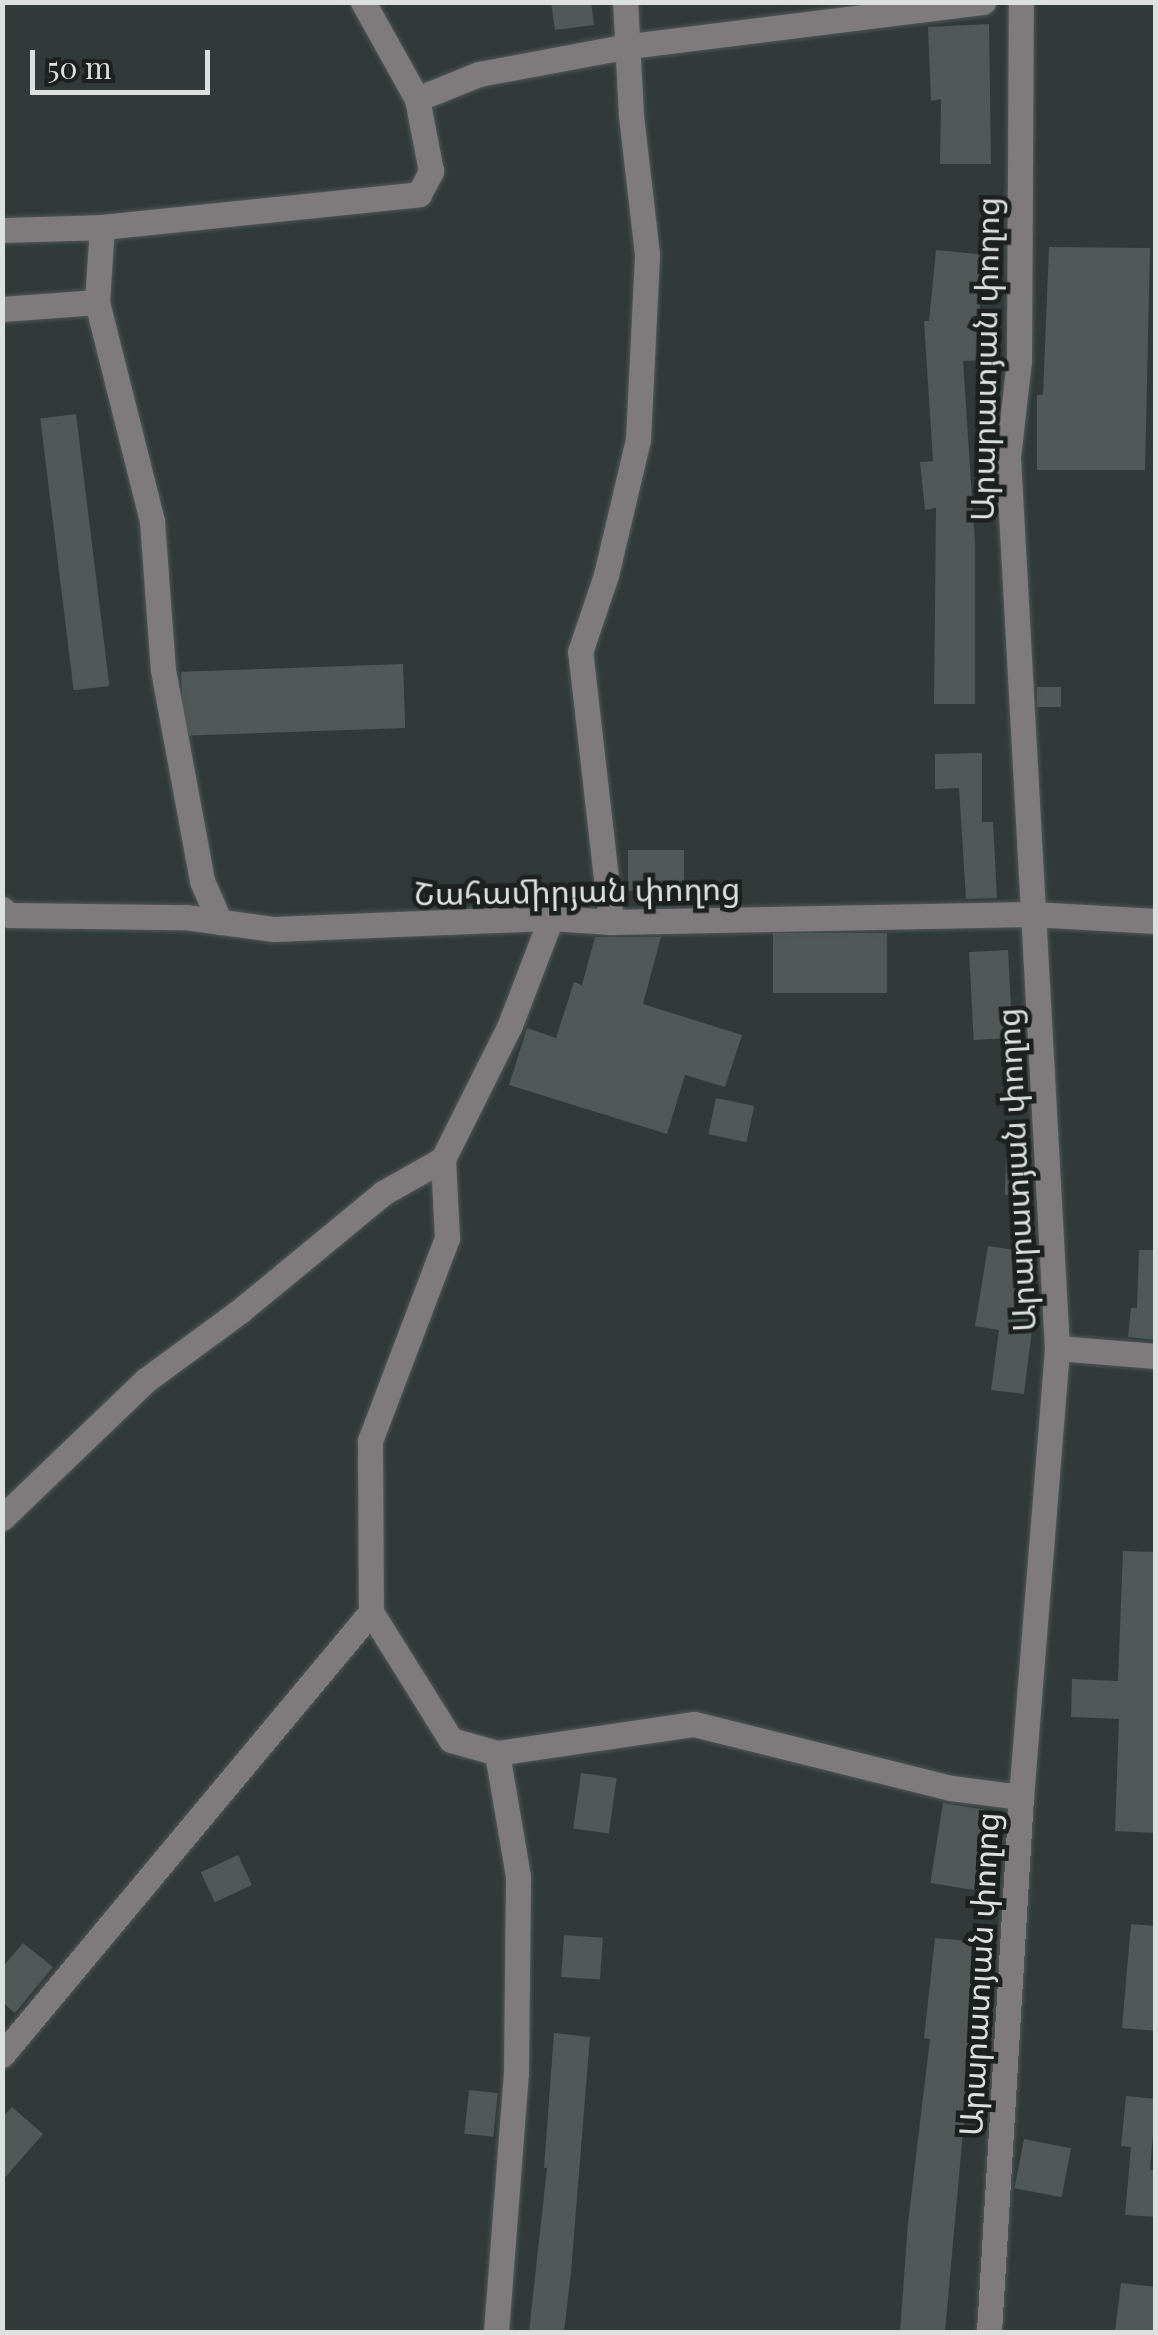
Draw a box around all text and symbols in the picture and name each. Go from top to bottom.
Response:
scale bar [35,30,215,92]
text: 50 m [47,47,112,87]
street label: Արարատյան փողոց [962,197,1006,521]
street label: Շահամիրյան փողոց [414,868,740,912]
street label: Արարատյան փողոց [987,1007,1043,1333]
street label: Արարատյան փողոց [950,1811,1006,2137]

